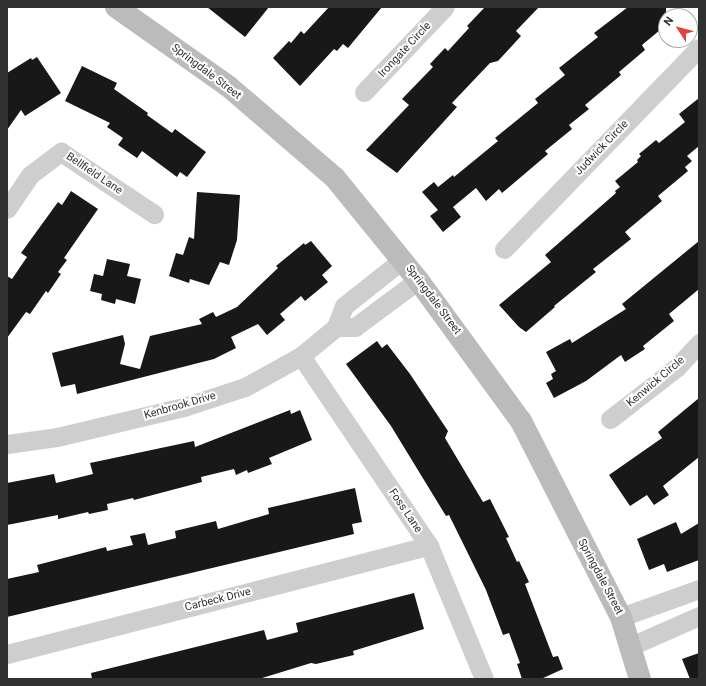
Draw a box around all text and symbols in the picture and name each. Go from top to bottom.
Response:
north arrow [658,8,698,48]
text: N [661,14,676,28]
street label: Irongate Circle [376,20,434,80]
street label: Springdale Street [169,42,243,102]
street label: Judwick Circle [573,118,631,178]
street label: Bellfield Lane [63,150,125,198]
street label: Springdale Street [403,263,463,337]
street label: Kenwick Circle [624,354,688,410]
street label: Kenbrook Drive [143,389,217,423]
street label: Foss Lane [386,487,424,535]
street label: Springdale Street [575,537,625,617]
street label: Carbeck Drive [184,585,252,615]

